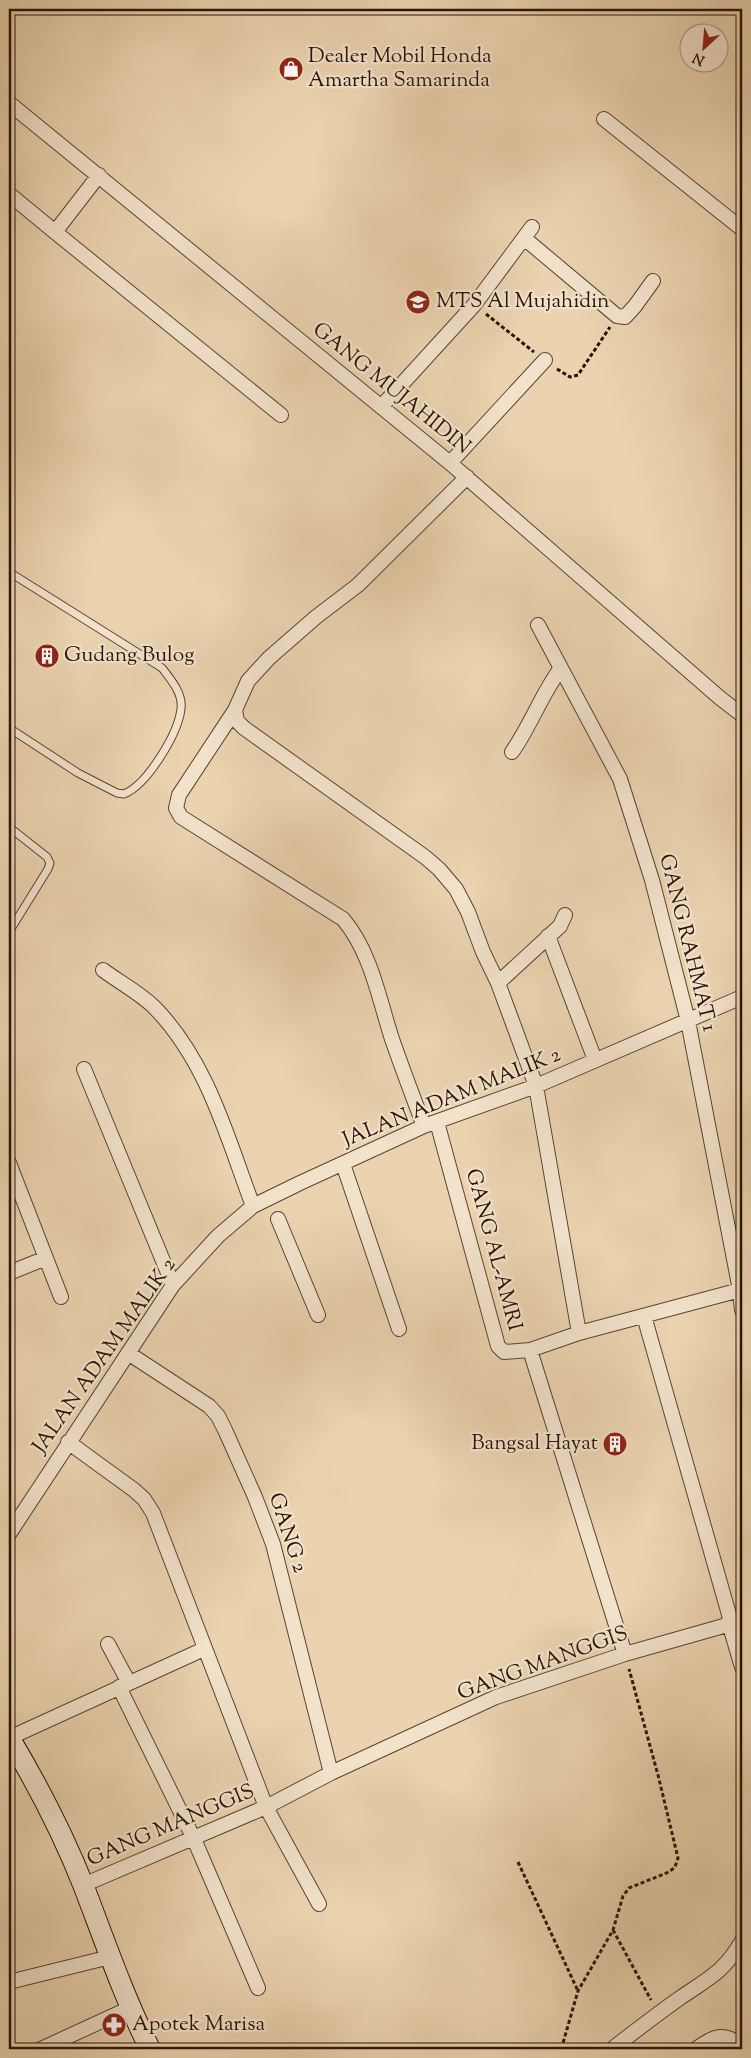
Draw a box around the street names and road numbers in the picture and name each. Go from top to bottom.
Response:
street label: GANG MUJAHIDIN [305,316,477,462]
street label: GANG RAHMAT 1 [650,851,724,1035]
street label: JALAN ADAM MALIK 2 [337,1040,566,1156]
street label: GANG AL-AMRI [457,1166,529,1335]
street label: JALAN ADAM MALIK 2 [25,1252,184,1461]
street label: GANG 2 [260,1489,314,1577]
street label: GANG MANGGIS [454,1619,632,1709]
street label: GANG MANGGIS [83,1777,259,1875]

